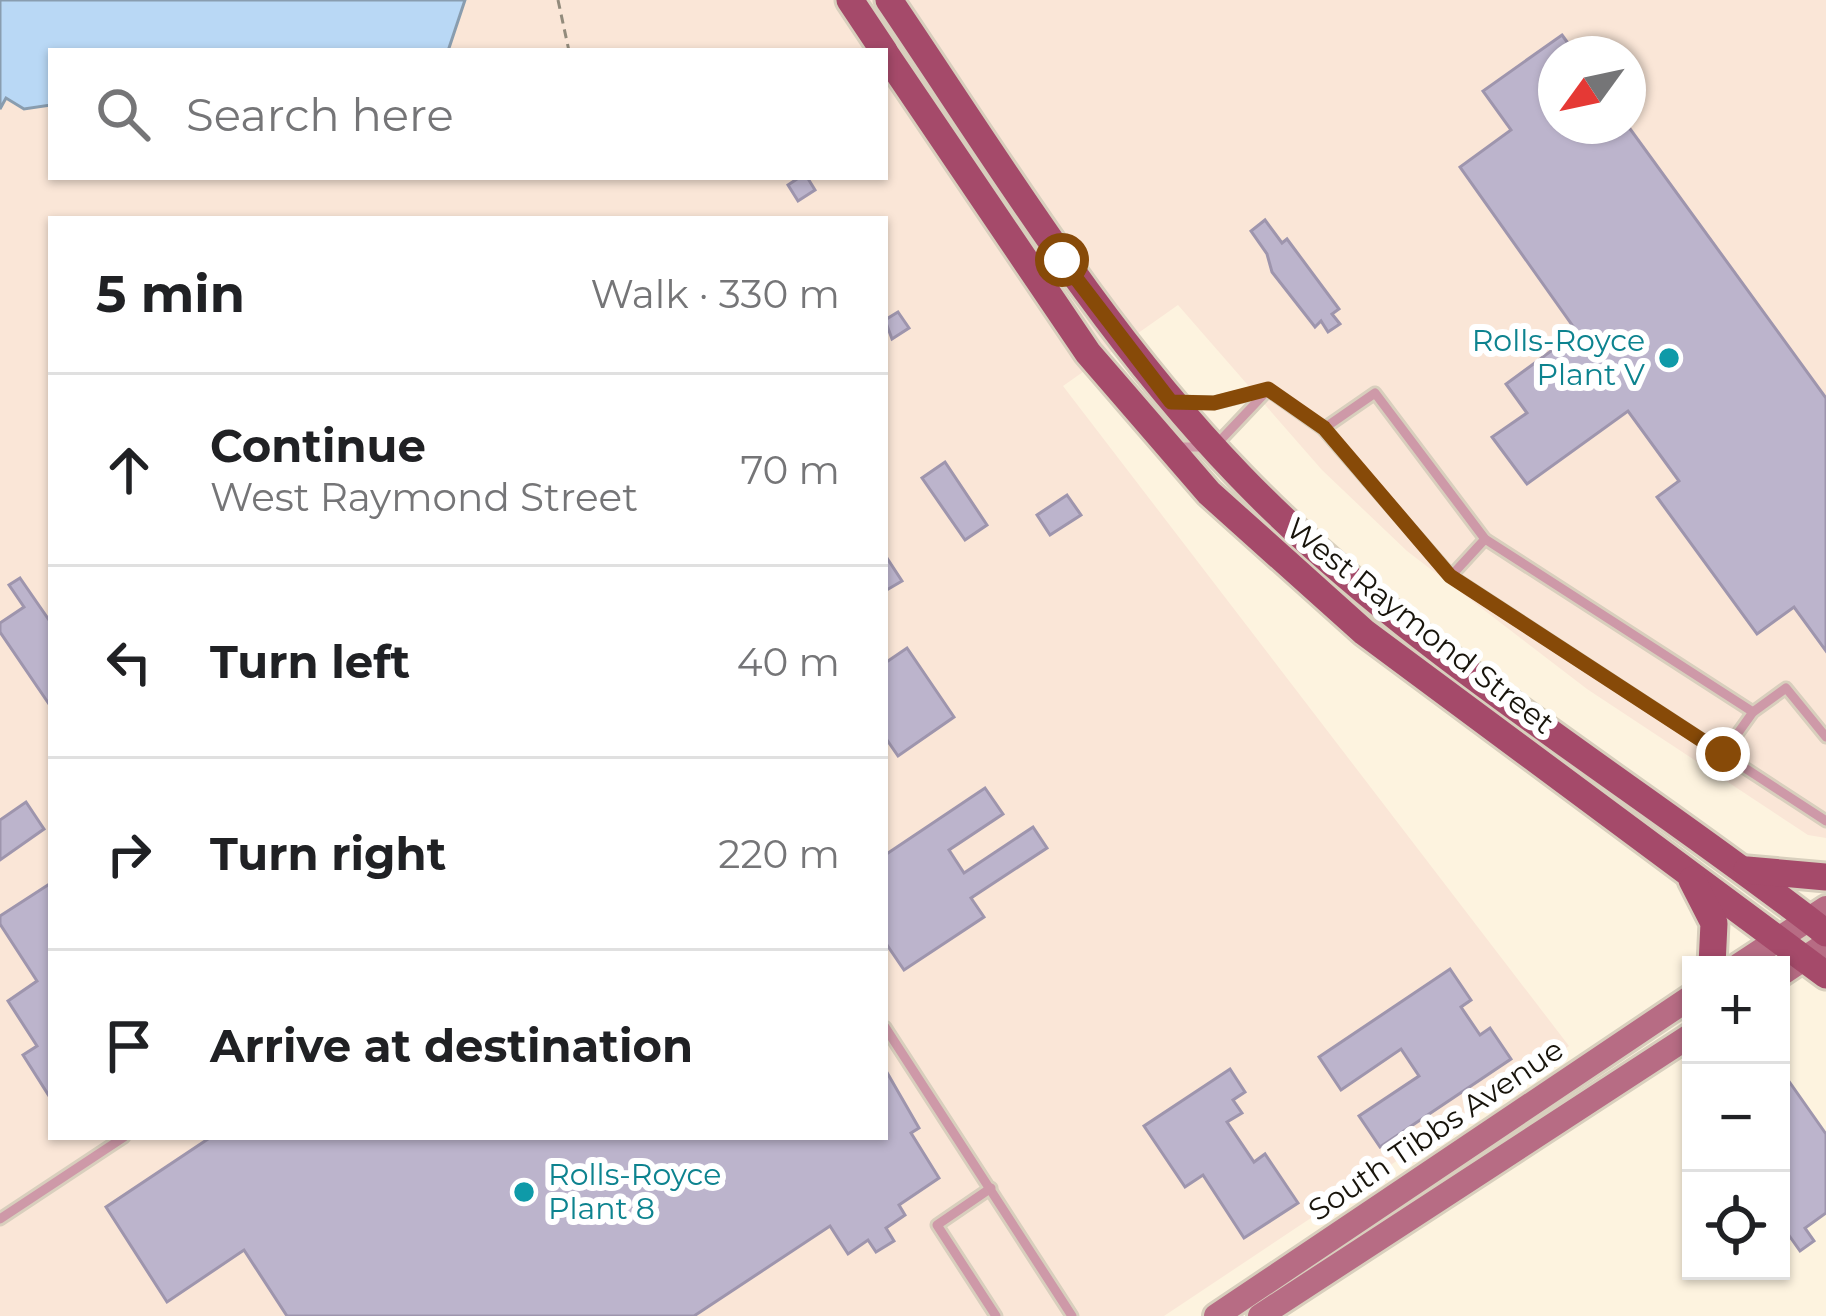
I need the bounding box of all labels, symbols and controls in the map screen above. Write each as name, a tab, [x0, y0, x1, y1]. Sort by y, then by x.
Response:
north arrow	[1538, 36, 1646, 144]
search box	[48, 48, 888, 180]
icon: search	[90, 81, 156, 147]
text: Search here	[186, 87, 454, 142]
route start	[1035, 233, 1089, 287]
text: 5 min	[96, 263, 245, 325]
text: Walk · 330 m	[591, 270, 840, 318]
place label: Rolls-Royce Plant V	[1472, 322, 1645, 393]
marker: Rolls-Royce Plant V	[1656, 345, 1682, 371]
text: Continue	[210, 418, 426, 473]
icon: ahead	[96, 437, 162, 503]
text: 70 m	[740, 446, 840, 494]
text: West Raymond Street	[210, 473, 638, 521]
street label: West Raymond Street	[1279, 510, 1561, 742]
icon: left	[96, 629, 162, 695]
text: Turn left	[210, 634, 410, 689]
text: 40 m	[737, 638, 840, 686]
route end	[1696, 727, 1750, 781]
icon: right	[96, 821, 162, 887]
text: Turn right	[210, 826, 446, 881]
text: 220 m	[718, 830, 840, 878]
map controls	[1682, 956, 1790, 1280]
button: +	[1682, 956, 1790, 1064]
icon: arrive	[96, 1013, 162, 1079]
text: Arrive at destination	[210, 1018, 693, 1073]
street label: South Tibbs Avenue	[1301, 1031, 1570, 1229]
button: −	[1682, 1064, 1790, 1172]
place label: Rolls-Royce Plant 8	[548, 1156, 721, 1227]
button: locate	[1682, 1172, 1790, 1280]
marker: Rolls-Royce Plant 8	[511, 1179, 537, 1205]

